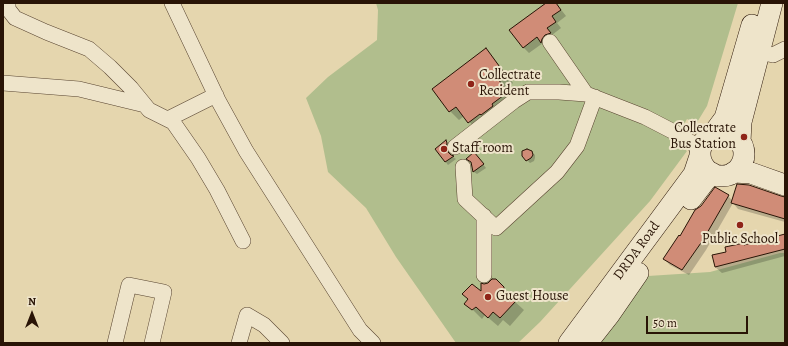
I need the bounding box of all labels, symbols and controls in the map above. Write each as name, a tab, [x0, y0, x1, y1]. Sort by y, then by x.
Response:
place label: Collectrate Recident	[479, 68, 541, 100]
marker: Collectrate Recident	[466, 79, 476, 89]
place label: Collectrate Bus Station	[670, 121, 736, 154]
marker: Collectrate Bus Station	[739, 132, 749, 142]
place label: Staff room	[452, 141, 513, 157]
marker: Staff room	[439, 144, 449, 154]
street label: DRDA Road	[610, 218, 664, 284]
marker: Public School	[735, 220, 745, 230]
place label: Public School	[702, 232, 778, 248]
place label: Guest House	[496, 289, 569, 305]
marker: Guest House	[483, 292, 493, 302]
north arrow	[12, 294, 52, 334]
text: N	[28, 294, 36, 309]
scale bar	[648, 308, 750, 334]
text: 50 m	[653, 315, 677, 331]

